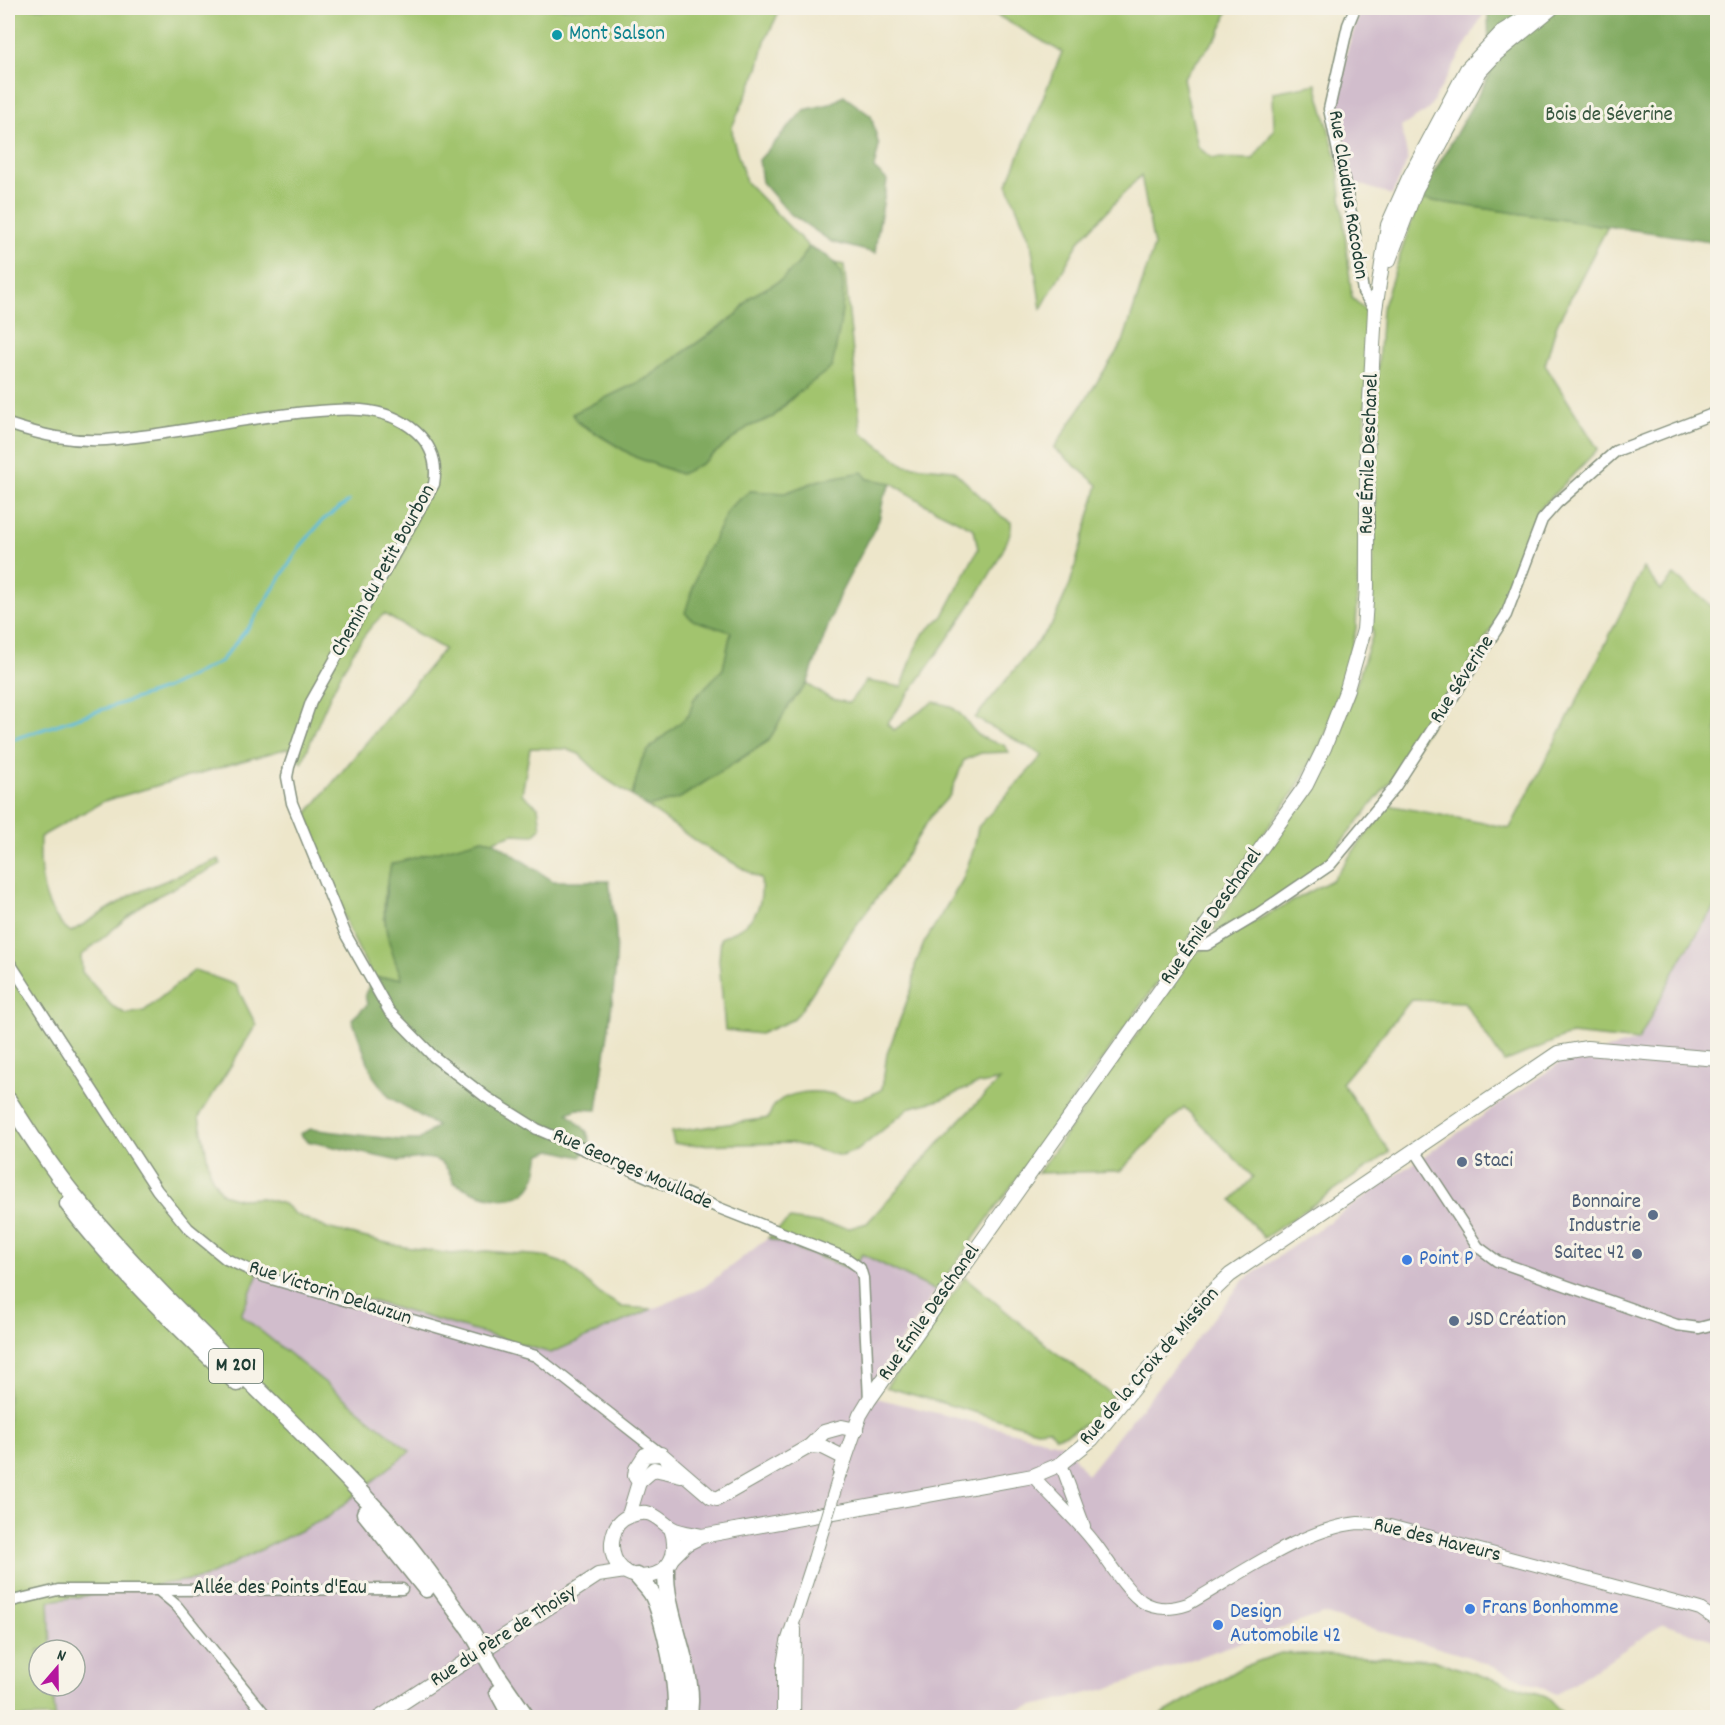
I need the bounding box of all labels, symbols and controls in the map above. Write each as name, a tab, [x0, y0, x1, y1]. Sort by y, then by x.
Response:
place label: Mont Salson	[569, 20, 665, 50]
marker: Mont Salson	[550, 28, 564, 42]
park label: Bois de Séverine	[1545, 101, 1673, 131]
street label: Rue Claudius Racodon	[1319, 108, 1375, 282]
street label: Rue Émile Deschanel	[1352, 373, 1388, 535]
street label: Chemin du Petit Bourbon	[324, 479, 444, 663]
street label: Rue Séverine	[1423, 630, 1503, 730]
street label: Rue Émile Deschanel	[1154, 842, 1270, 992]
street label: Rue Georges Moullade	[547, 1121, 717, 1219]
place label: Staci	[1474, 1147, 1513, 1177]
marker: Staci	[1455, 1155, 1469, 1169]
place label: Bonnaire Industrie	[1568, 1188, 1641, 1242]
marker: Bonnaire Industrie	[1646, 1208, 1660, 1222]
street label: Rue Émile Deschanel	[872, 1238, 988, 1388]
place label: Saitec 42	[1554, 1239, 1625, 1269]
place label: Point P	[1419, 1245, 1474, 1275]
marker: Saitec 42	[1630, 1247, 1644, 1261]
marker: Point P	[1400, 1253, 1414, 1267]
street label: Rue Victorin Delauzun	[245, 1254, 415, 1334]
street label: Rue de la Croix de Mission	[1073, 1281, 1227, 1453]
place label: JSD Création	[1466, 1306, 1566, 1336]
marker: JSD Création	[1447, 1314, 1461, 1328]
road number: M 201	[209, 1349, 263, 1383]
street label: Rue des Haveurs	[1370, 1511, 1504, 1571]
street label: Allée des Points d'Eau	[193, 1574, 367, 1604]
street label: Rue du Père de Thoisy	[425, 1578, 584, 1696]
place label: Frans Bonhomme	[1482, 1594, 1618, 1624]
place label: Design Automobile 42	[1230, 1598, 1341, 1652]
marker: Frans Bonhomme	[1463, 1602, 1477, 1616]
marker: Design Automobile 42	[1211, 1618, 1225, 1632]
north arrow	[27, 1638, 87, 1698]
text: N	[54, 1644, 69, 1668]

